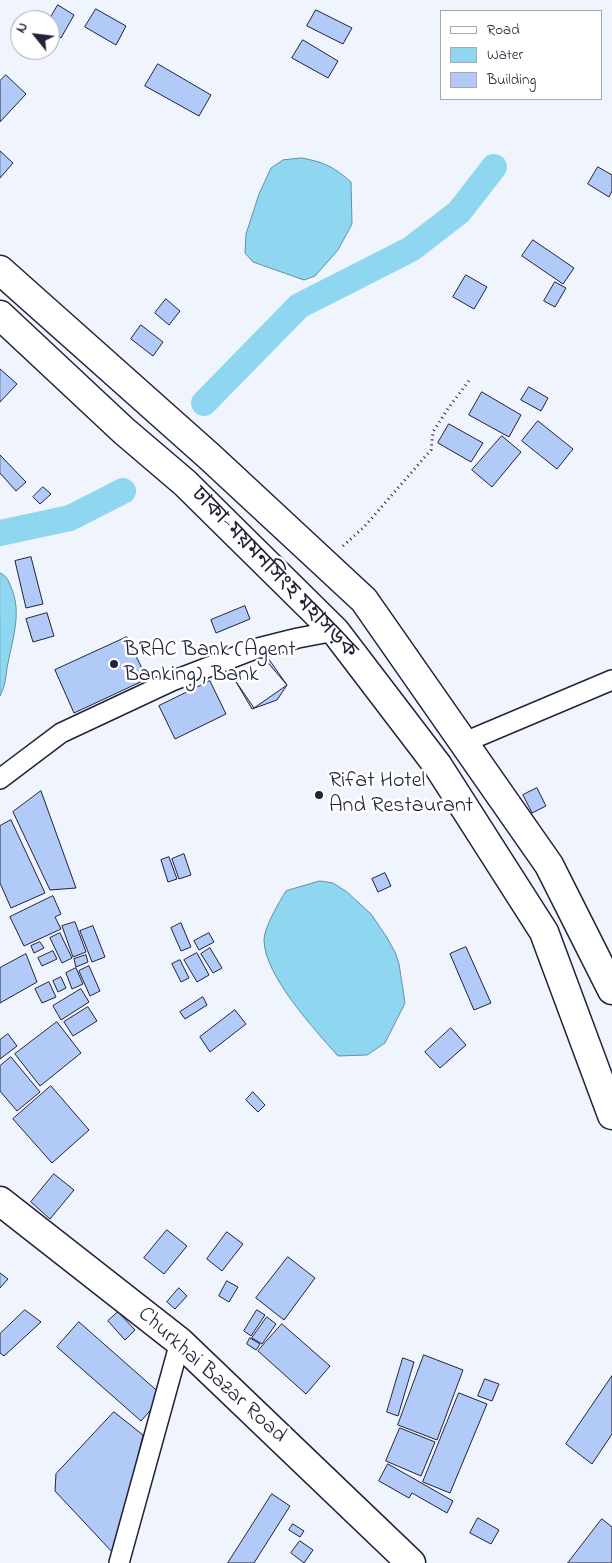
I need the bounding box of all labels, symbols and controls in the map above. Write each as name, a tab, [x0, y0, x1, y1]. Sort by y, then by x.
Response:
north arrow	[10, 10, 60, 60]
legend	[440, 10, 602, 100]
text: N	[11, 19, 34, 37]
text: Road	[487, 19, 520, 41]
text: Water	[487, 44, 523, 66]
text: Building	[487, 69, 536, 91]
street label: ঢাকা-ময়মনসিংহ মহাসড়ক	[184, 483, 362, 665]
place label: BRAC Bank (Agent Banking), Bank	[124, 638, 296, 689]
marker: BRAC Bank (Agent Banking), Bank	[108, 658, 120, 670]
place label: Rifat Hotel And Restaurant	[329, 769, 473, 820]
marker: Rifat Hotel And Restaurant	[313, 789, 325, 801]
street label: Churkhai Bazar Road	[131, 1302, 291, 1450]

